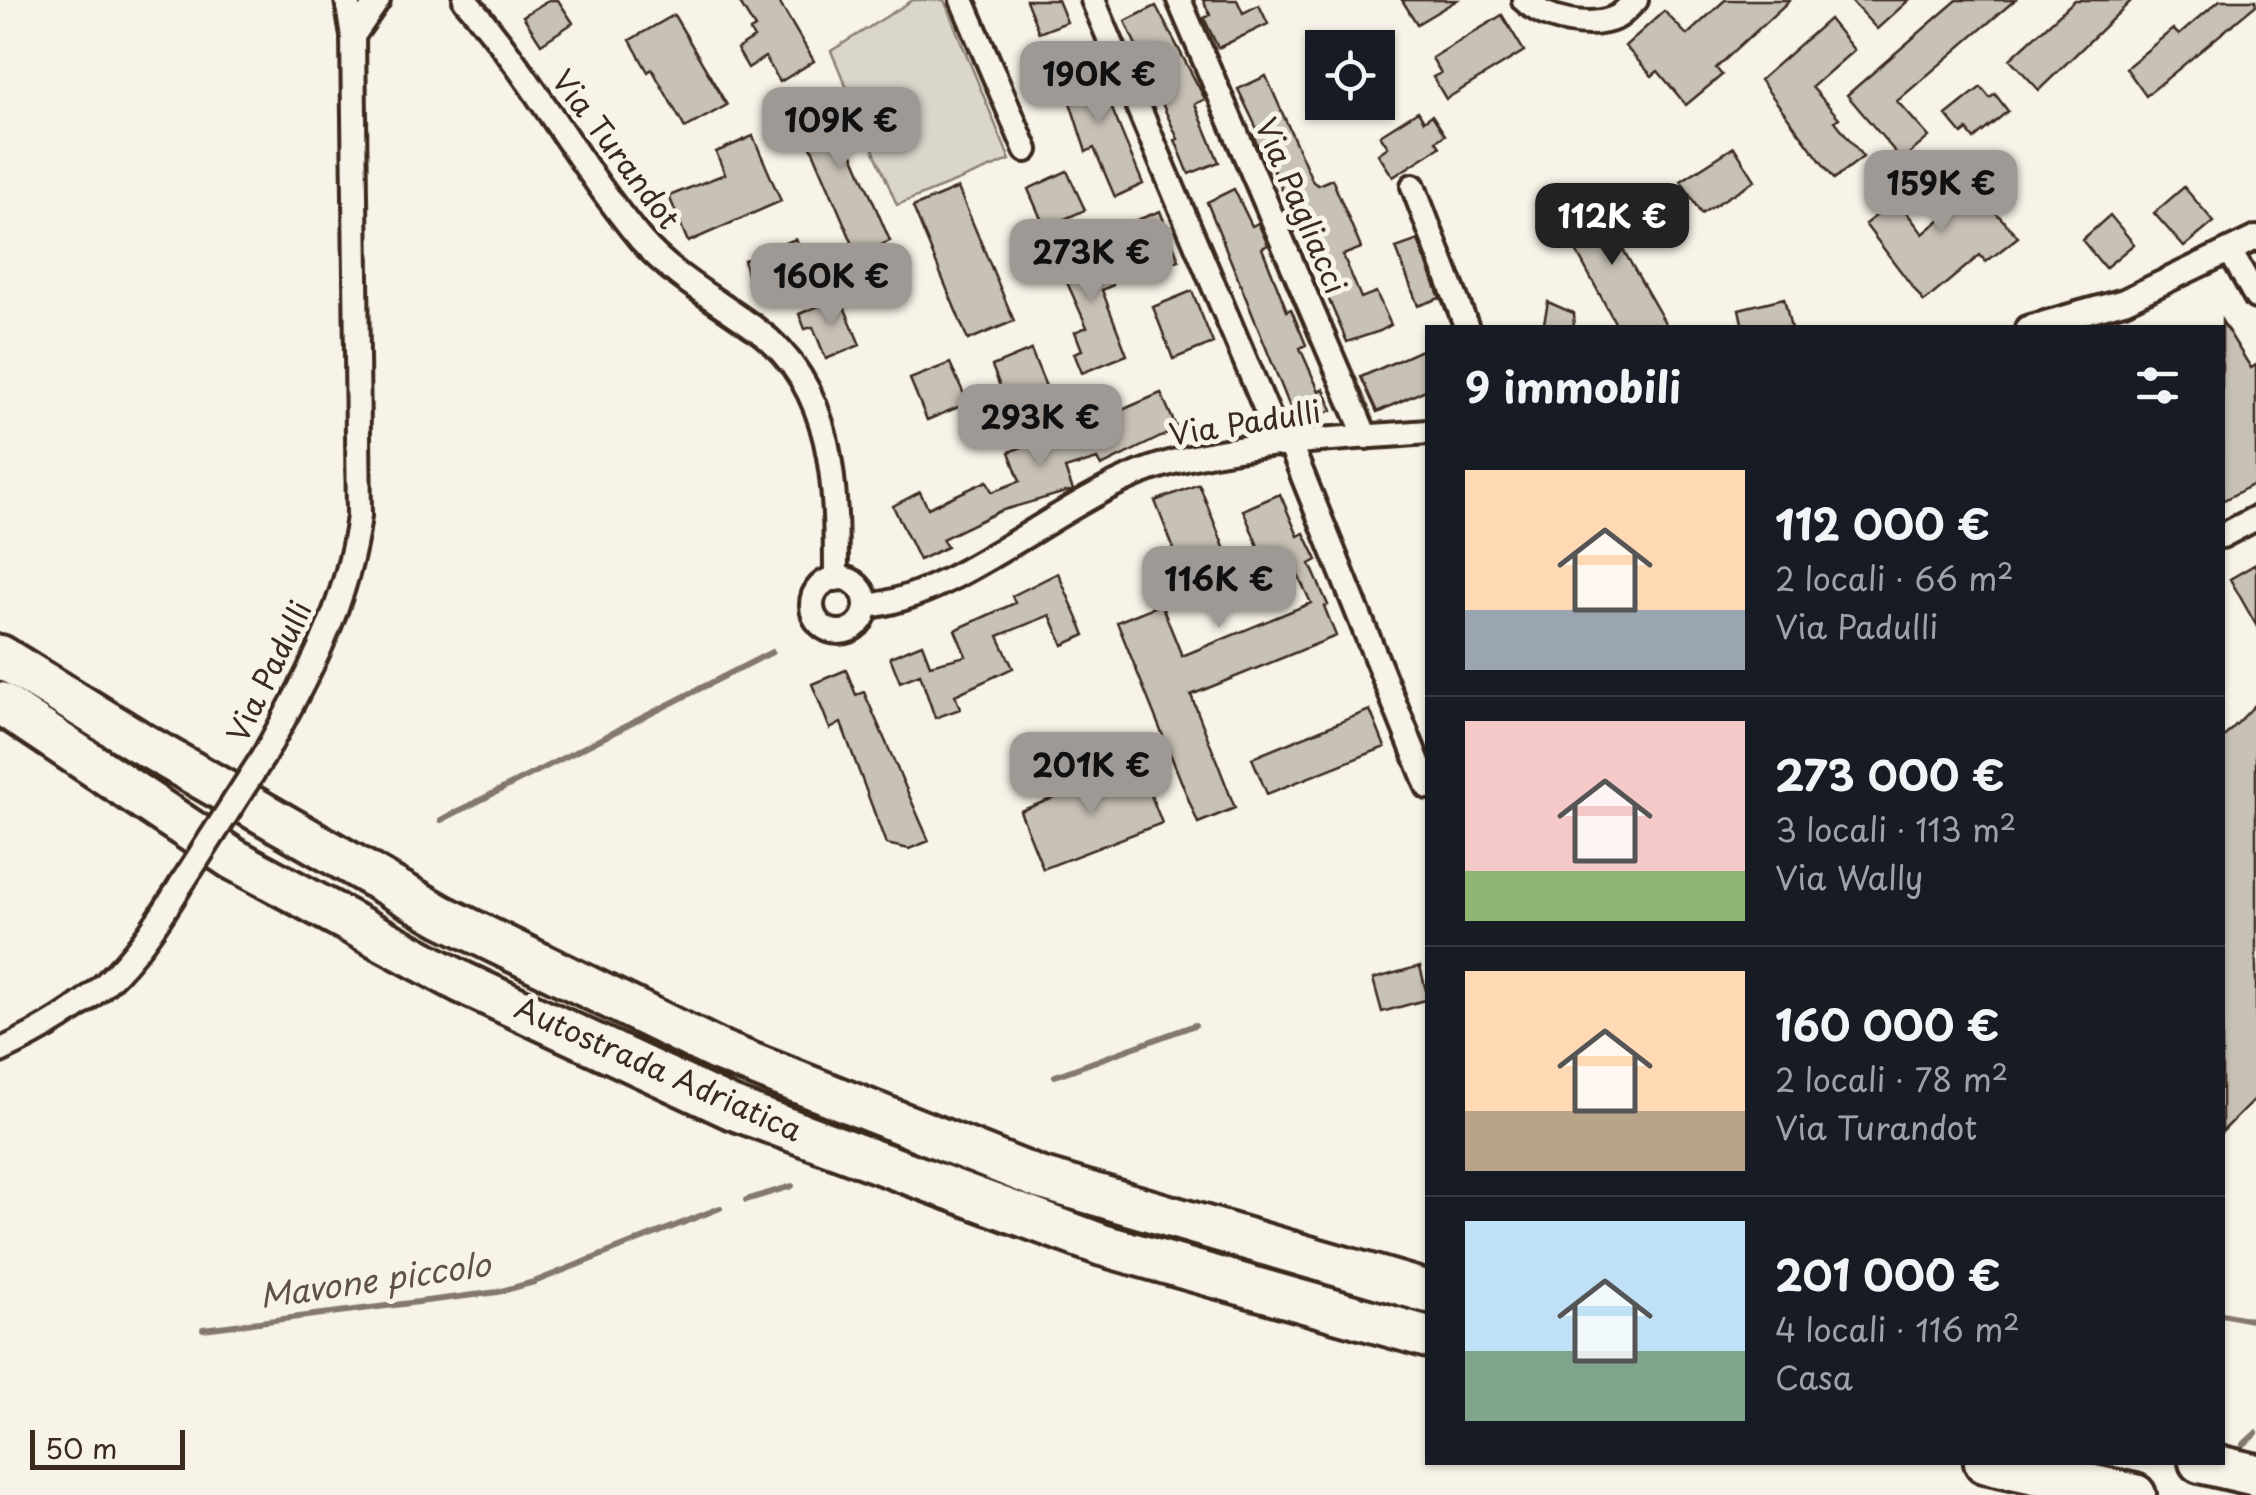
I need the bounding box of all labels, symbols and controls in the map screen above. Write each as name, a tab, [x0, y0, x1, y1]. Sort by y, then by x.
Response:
map controls	[1305, 30, 1395, 120]
button: locate	[1305, 30, 1395, 120]
pin: 190K €	[1018, 41, 1180, 126]
text: 190K €	[1042, 49, 1156, 97]
street label: Via Turandot	[542, 59, 692, 238]
pin: 109K €	[760, 87, 922, 172]
text: 109K €	[784, 95, 898, 143]
street label: Via Pagliacci	[1245, 110, 1360, 300]
pin: 159K €	[1860, 150, 2022, 235]
text: 159K €	[1886, 158, 1996, 206]
pin: 112K €	[1531, 183, 1693, 268]
text: 112K €	[1557, 191, 1667, 239]
pin: 273K €	[1010, 219, 1172, 304]
text: 273K €	[1032, 227, 1150, 275]
pin: 160K €	[750, 243, 912, 328]
text: 160K €	[773, 251, 889, 299]
text: 9 immobili	[1465, 354, 1681, 417]
icon: filters	[2130, 358, 2185, 413]
pin: 293K €	[959, 384, 1121, 469]
street label: Via Padulli	[1166, 387, 1324, 456]
text: 293K €	[980, 392, 1100, 440]
text: 112 000 €	[1775, 491, 1990, 554]
icon: home	[1545, 510, 1665, 630]
pin: 116K €	[1138, 546, 1300, 631]
text: 116K €	[1164, 554, 1274, 602]
text: 2 locali · 66 m²	[1775, 554, 2014, 602]
street label: Via Padulli	[214, 592, 321, 749]
text: Via Padulli	[1775, 602, 1938, 650]
pin: 201K €	[1010, 732, 1172, 817]
text: 201K €	[1032, 740, 1150, 788]
text: 273 000 €	[1775, 742, 2005, 805]
icon: home	[1545, 761, 1665, 881]
text: 3 locali · 113 m²	[1775, 805, 2016, 853]
text: Via Wally	[1775, 853, 1923, 901]
street label: Autostrada Adriatica	[508, 984, 810, 1151]
text: 160 000 €	[1775, 992, 2000, 1055]
icon: home	[1545, 1011, 1665, 1131]
text: 2 locali · 78 m²	[1775, 1055, 2008, 1103]
text: Via Turandot	[1775, 1103, 1977, 1151]
water label: Mavone piccolo	[256, 1239, 495, 1319]
text: 201 000 €	[1775, 1242, 2001, 1305]
icon: home	[1545, 1261, 1665, 1381]
text: 4 locali · 116 m²	[1775, 1305, 2020, 1353]
text: Casa	[1775, 1353, 1853, 1401]
scale bar	[30, 1425, 185, 1470]
text: 50 m	[45, 1426, 118, 1469]

